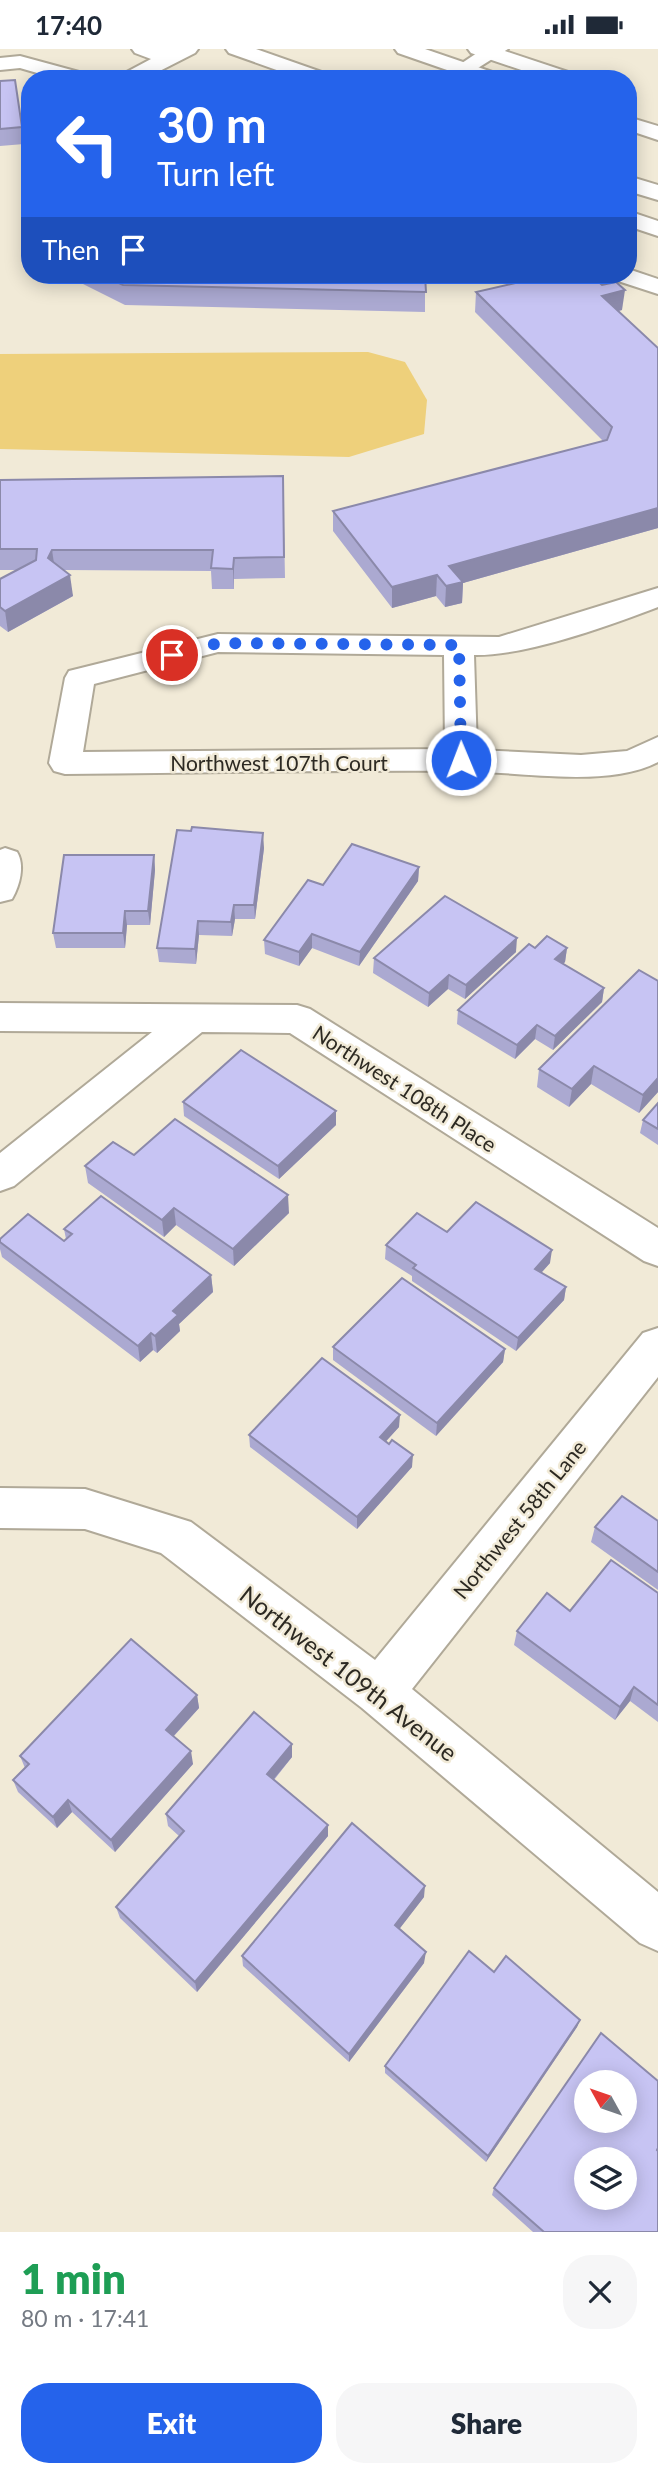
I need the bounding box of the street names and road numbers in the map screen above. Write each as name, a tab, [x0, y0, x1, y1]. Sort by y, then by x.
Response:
street label: Northwest 107th Court	[170, 750, 388, 775]
street label: Northwest 108th Place	[308, 1019, 502, 1157]
street label: Northwest 58th Lane	[447, 1435, 591, 1603]
street label: Northwest 109th Avenue	[235, 1579, 463, 1767]

